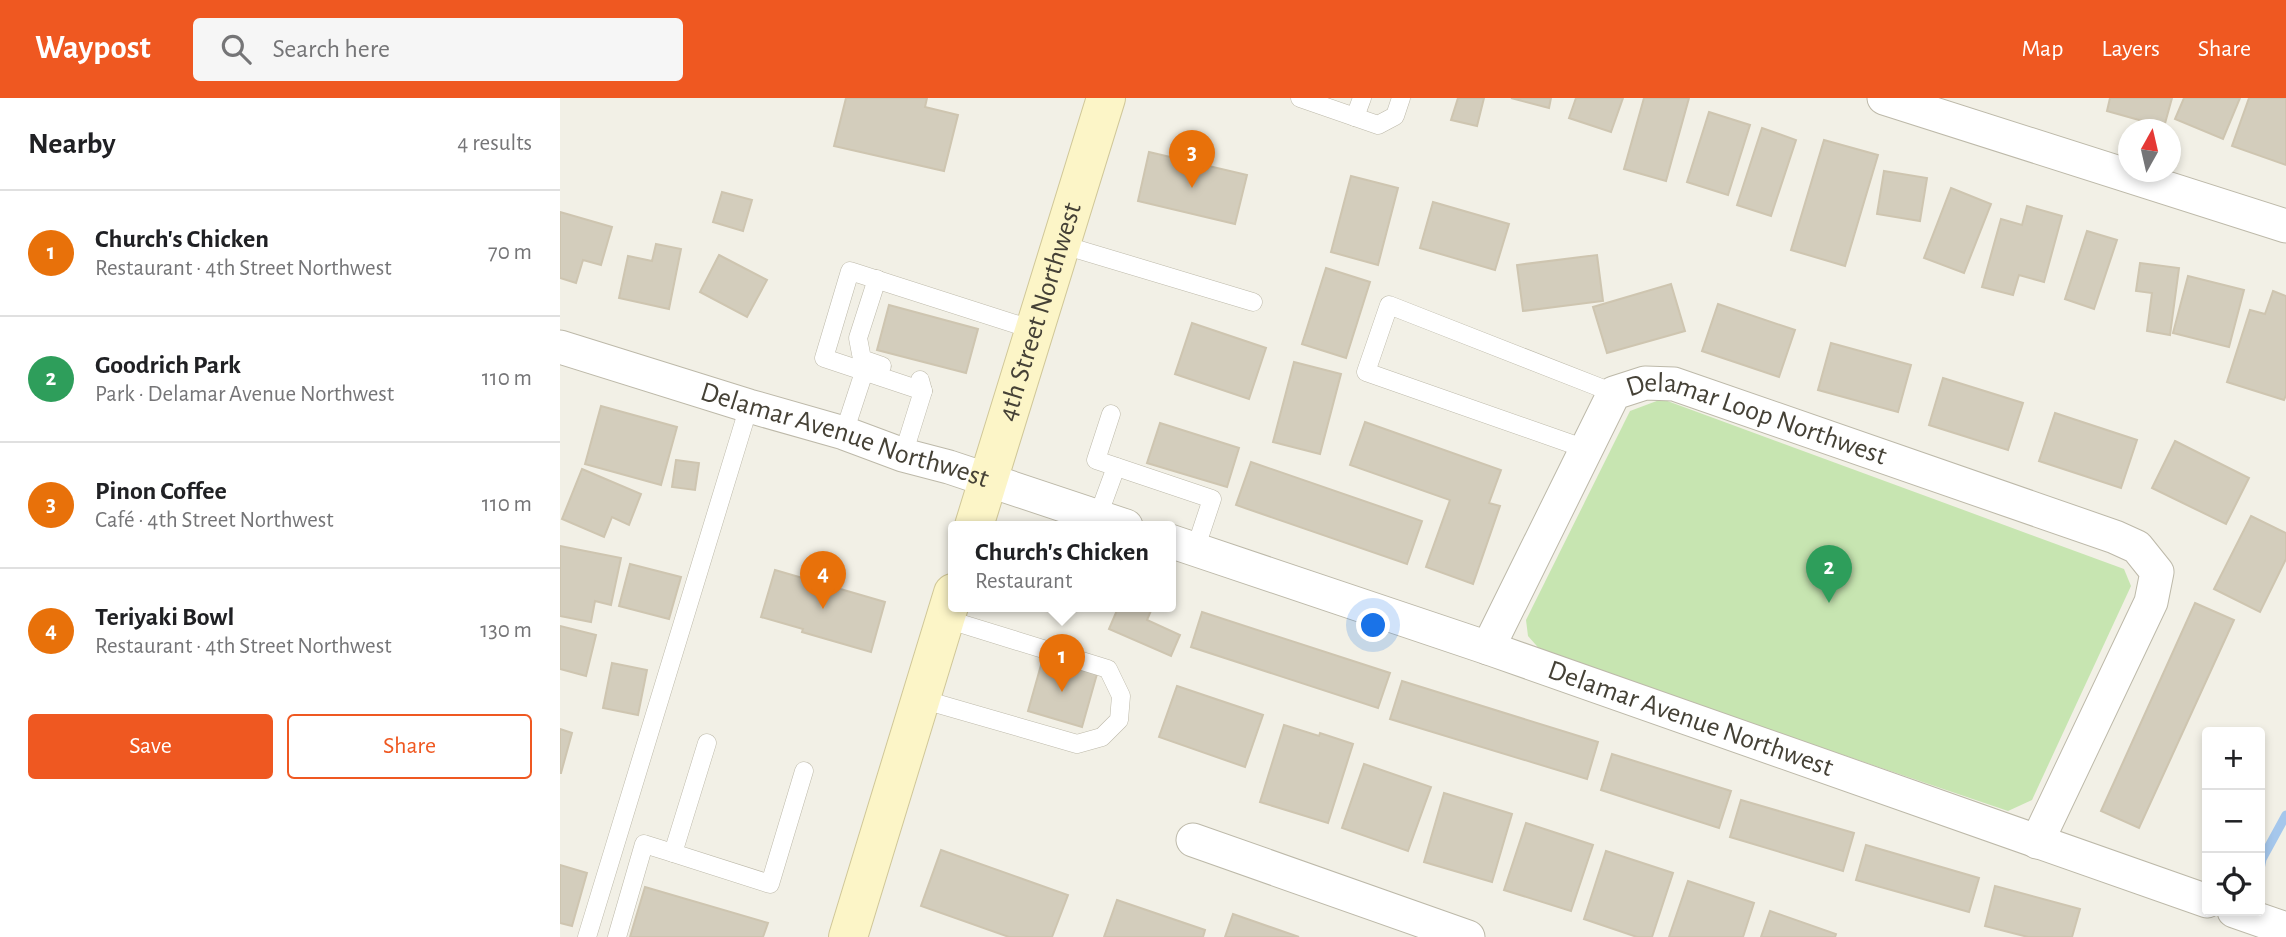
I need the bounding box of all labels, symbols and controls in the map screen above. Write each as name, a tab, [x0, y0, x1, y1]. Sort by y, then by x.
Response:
search box	[193, 18, 683, 81]
icon: search	[217, 30, 255, 68]
text: Waypost	[35, 32, 151, 65]
text: Search here	[273, 36, 390, 62]
text: Map	[2021, 37, 2063, 61]
text: Layers	[2101, 37, 2160, 61]
text: Share	[2198, 37, 2251, 61]
north arrow	[2118, 119, 2181, 182]
text: Nearby	[28, 129, 116, 159]
pin: 3	[1169, 130, 1215, 188]
text: 4 results	[457, 132, 532, 155]
street label: 4th Street Northwest	[993, 199, 1087, 425]
text: Church's Chicken	[95, 226, 269, 252]
text: 1	[47, 241, 55, 264]
text: 70 m	[488, 241, 532, 264]
text: Restaurant · 4th Street Northwest	[95, 257, 392, 280]
text: Goodrich Park	[95, 352, 241, 378]
text: 2	[46, 367, 56, 390]
text: 110 m	[482, 367, 532, 390]
street label: Delamar Loop Northwest	[1623, 369, 1890, 471]
street label: Delamar Avenue Northwest	[697, 378, 992, 493]
text: Park · Delamar Avenue Northwest	[95, 383, 394, 406]
text: Pinon Coffee	[95, 478, 227, 504]
text: 3	[46, 493, 56, 516]
text: 110 m	[482, 493, 532, 516]
text: Café · 4th Street Northwest	[95, 509, 334, 532]
popup	[948, 521, 1176, 612]
text: Church's Chicken	[975, 539, 1149, 565]
pin: 2	[1806, 545, 1852, 603]
pin: 4	[800, 551, 846, 609]
text: Restaurant	[975, 570, 1072, 593]
text: Teriyaki Bowl	[95, 604, 234, 630]
your location	[1356, 608, 1390, 642]
text: 4	[45, 619, 57, 642]
text: 130 m	[480, 619, 532, 642]
pin: 1	[1039, 634, 1085, 692]
text: Restaurant · 4th Street Northwest	[95, 635, 392, 658]
street label: Delamar Avenue Northwest	[1544, 656, 1837, 782]
button: Save	[28, 714, 273, 779]
button: Share	[287, 714, 532, 779]
map controls	[2202, 727, 2265, 916]
button: +	[2202, 727, 2265, 790]
button: −	[2202, 790, 2265, 853]
button: locate	[2202, 853, 2265, 916]

